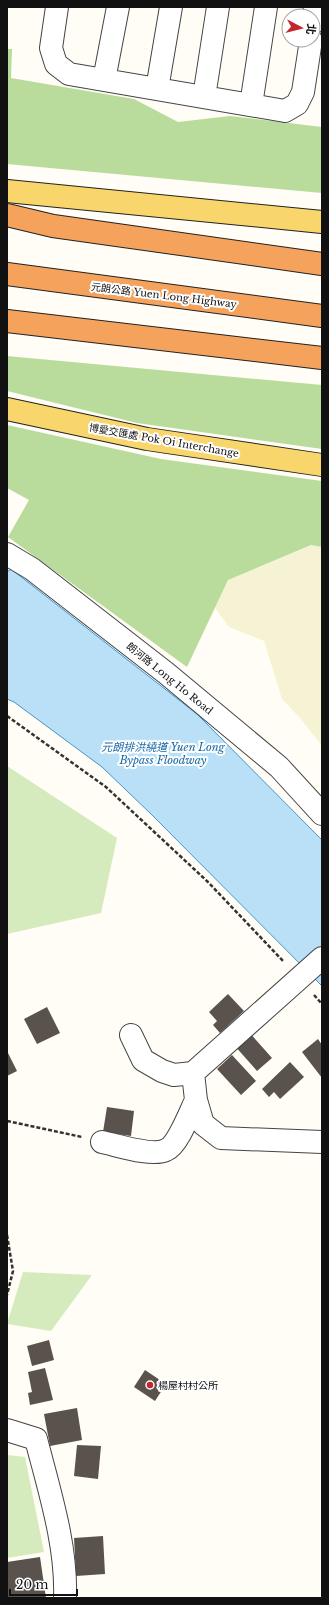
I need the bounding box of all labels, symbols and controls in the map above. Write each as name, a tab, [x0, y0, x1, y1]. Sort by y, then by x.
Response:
north arrow	[281, 8, 321, 48]
text: 北	[303, 23, 319, 36]
street label: 元朗公路 Yuen Long Highway	[90, 280, 238, 311]
street label: 博愛交匯處 Pok Oi Interchange	[88, 421, 240, 460]
street label: 朗河路 Long Ho Road	[124, 640, 216, 717]
water label: 元朗排洪繞道 Yuen Long Bypass Floodway	[101, 740, 226, 767]
place label: 楊屋村村公所	[158, 1379, 218, 1392]
marker: 楊屋村村公所	[145, 1380, 155, 1390]
scale bar	[10, 1571, 77, 1597]
text: 20 m	[16, 1577, 48, 1592]

